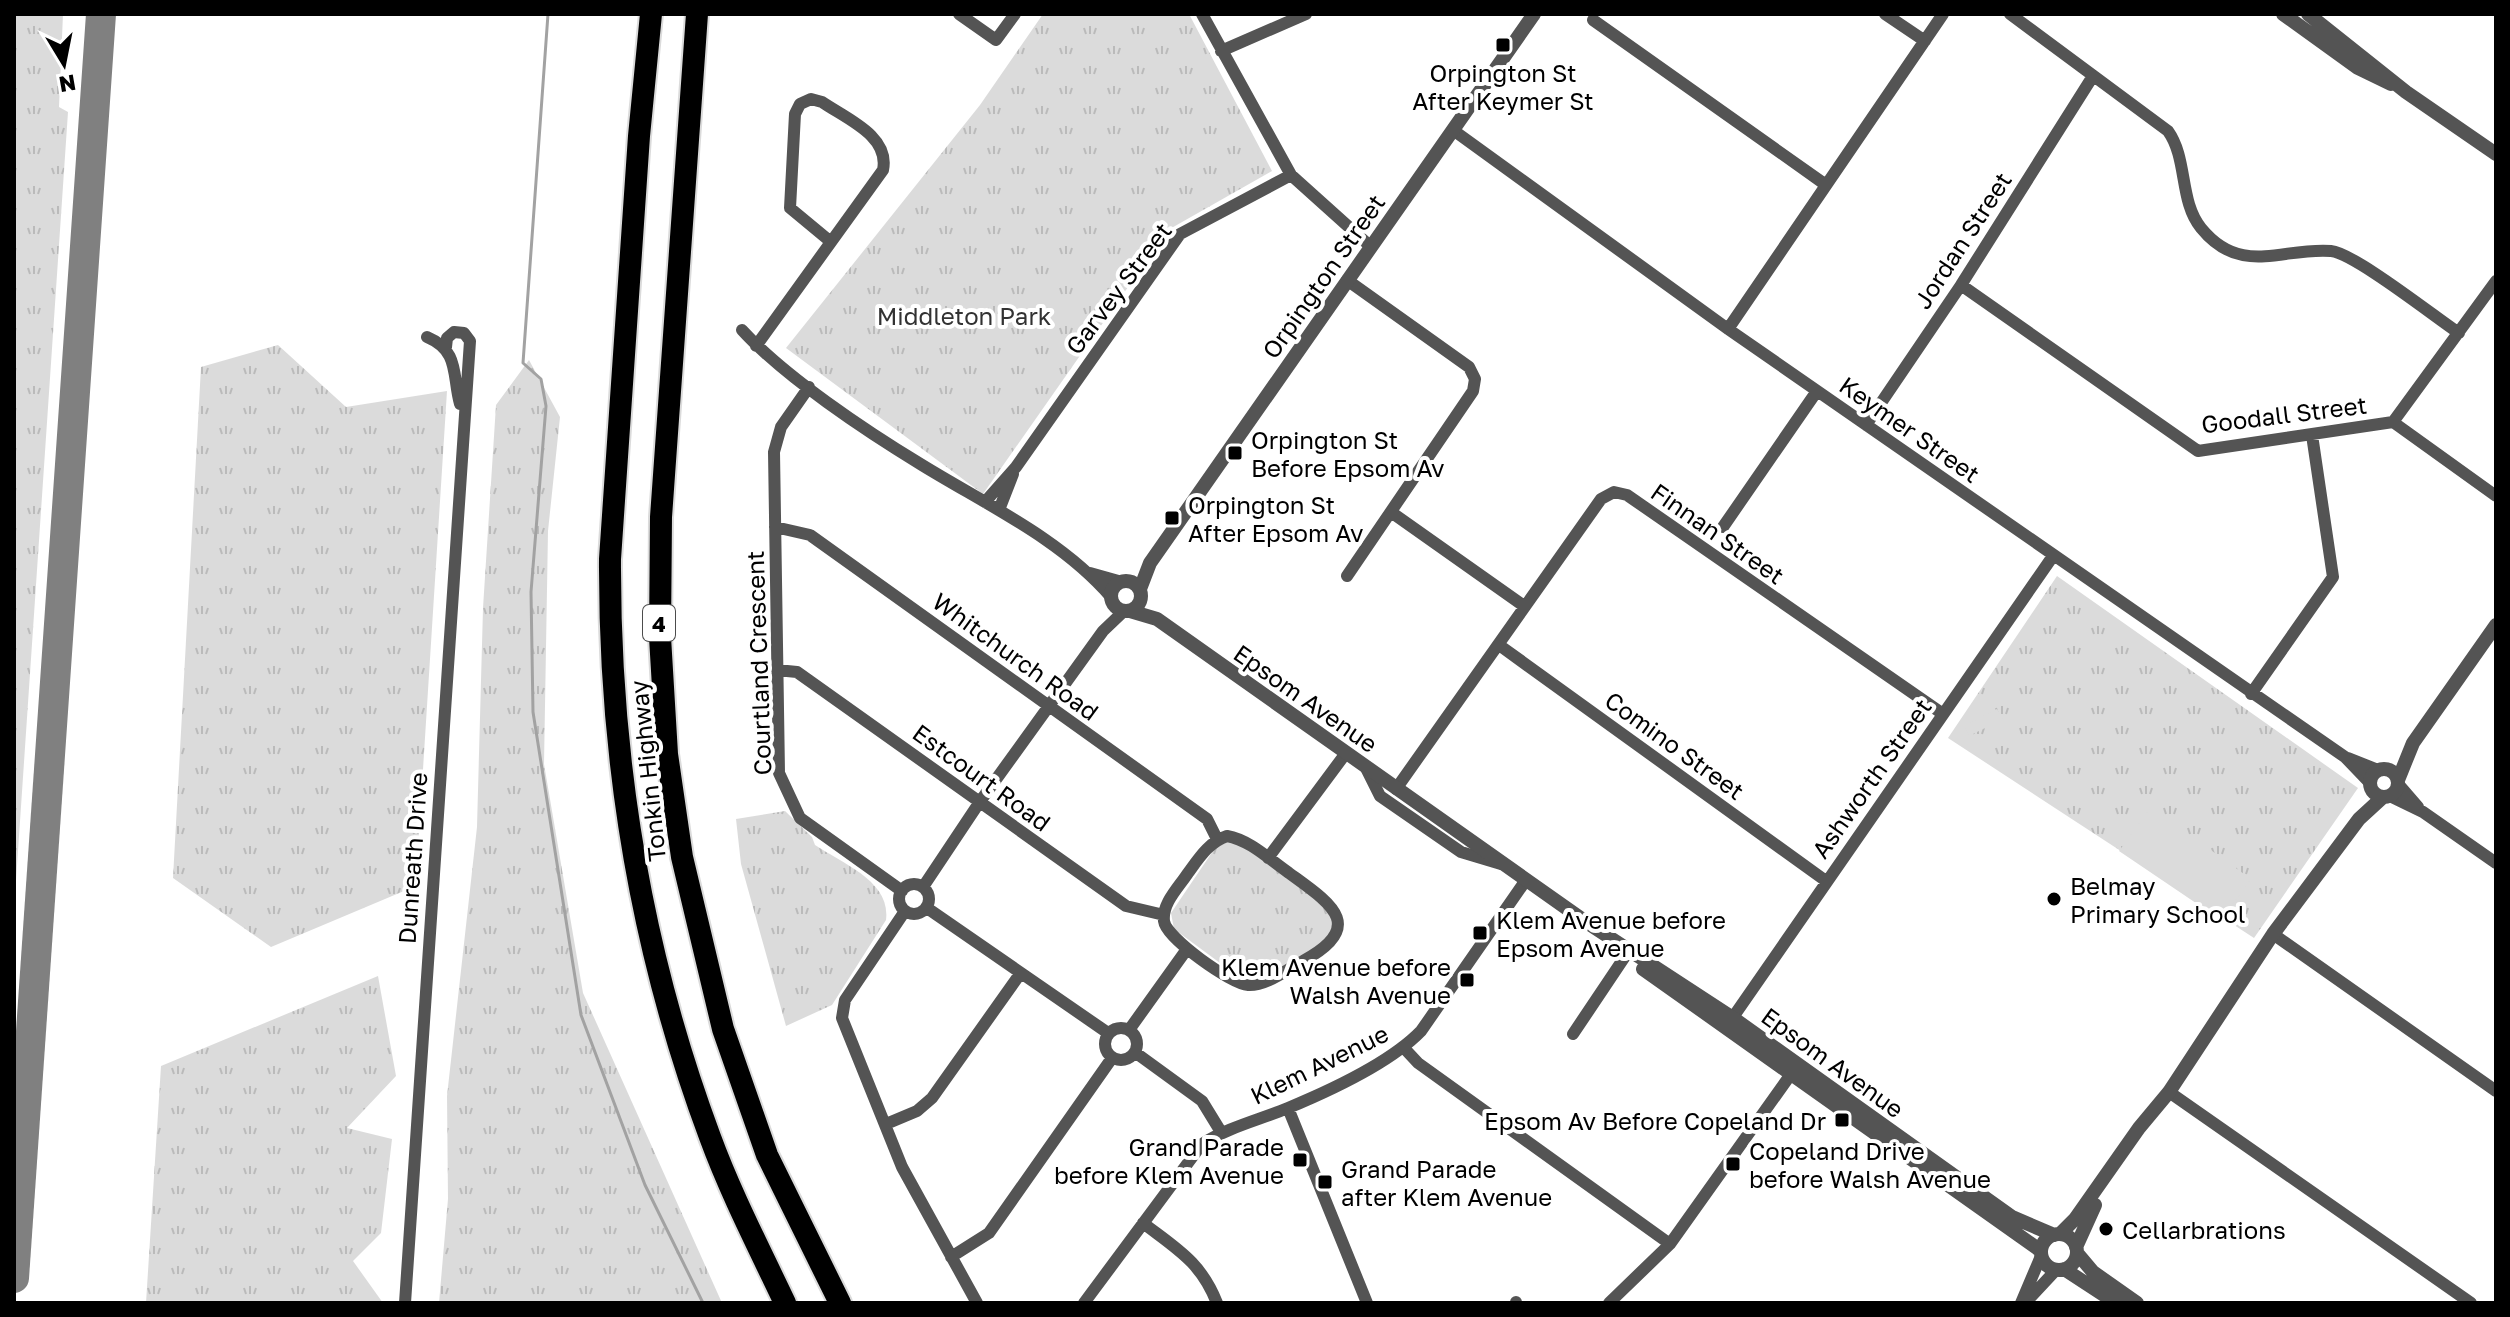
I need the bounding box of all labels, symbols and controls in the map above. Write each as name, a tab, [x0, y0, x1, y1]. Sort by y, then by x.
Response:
north arrow	[24, 24, 104, 104]
marker: Orpington St After Keymer St	[1494, 36, 1512, 54]
place label: Orpington St After Keymer St	[1412, 58, 1594, 115]
text: N	[57, 69, 78, 99]
street label: Jordan Street	[1907, 166, 2017, 314]
street label: Orpington Street	[1256, 188, 1390, 364]
street label: Garvey Street	[1059, 216, 1177, 360]
park label: Middleton Park	[877, 301, 1051, 330]
street label: Keymer Street	[1834, 370, 1986, 488]
street label: Goodall Street	[2200, 389, 2368, 439]
place label: Orpington St Before Epsom Av	[1251, 425, 1445, 482]
marker: Orpington St Before Epsom Av	[1226, 444, 1244, 462]
street label: Finnan Street	[1646, 476, 1790, 590]
place label: Orpington St After Epsom Av	[1188, 490, 1363, 547]
marker: Orpington St After Epsom Av	[1163, 509, 1181, 527]
street label: Courtland Crescent	[740, 550, 776, 776]
street label: Whitchurch Road	[927, 586, 1105, 726]
road number: 4	[643, 605, 675, 641]
street label: Epsom Avenue	[1229, 638, 1383, 758]
street label: Tonkin Highway	[623, 679, 671, 863]
street label: Comino Street	[1600, 685, 1750, 805]
street label: Ashworth Street	[1805, 693, 1937, 863]
street label: Estcourt Road	[907, 717, 1057, 837]
street label: Dunreath Drive	[392, 771, 432, 945]
place label: Belmay Primary School	[2070, 871, 2246, 928]
marker: Belmay Primary School	[2045, 890, 2063, 908]
place label: Klem Avenue before Epsom Avenue	[1496, 905, 1726, 962]
marker: Klem Avenue before Epsom Avenue	[1471, 924, 1489, 942]
place label: Klem Avenue before Walsh Avenue	[1221, 952, 1451, 1009]
marker: Klem Avenue before Walsh Avenue	[1458, 971, 1476, 989]
street label: Epsom Avenue	[1756, 1001, 1910, 1123]
street label: Klem Avenue	[1245, 1018, 1393, 1110]
place label: Epsom Av Before Copeland Dr	[1484, 1106, 1826, 1135]
marker: Epsom Av Before Copeland Dr	[1833, 1111, 1851, 1129]
place label: Grand Parade before Klem Avenue	[1054, 1132, 1284, 1189]
place label: Copeland Drive before Walsh Avenue	[1749, 1136, 1991, 1193]
marker: Grand Parade before Klem Avenue	[1291, 1151, 1309, 1169]
place label: Grand Parade after Klem Avenue	[1341, 1154, 1552, 1211]
marker: Copeland Drive before Walsh Avenue	[1724, 1155, 1742, 1173]
marker: Grand Parade after Klem Avenue	[1316, 1173, 1334, 1191]
place label: Cellarbrations	[2122, 1215, 2286, 1244]
marker: Cellarbrations	[2097, 1220, 2115, 1238]

